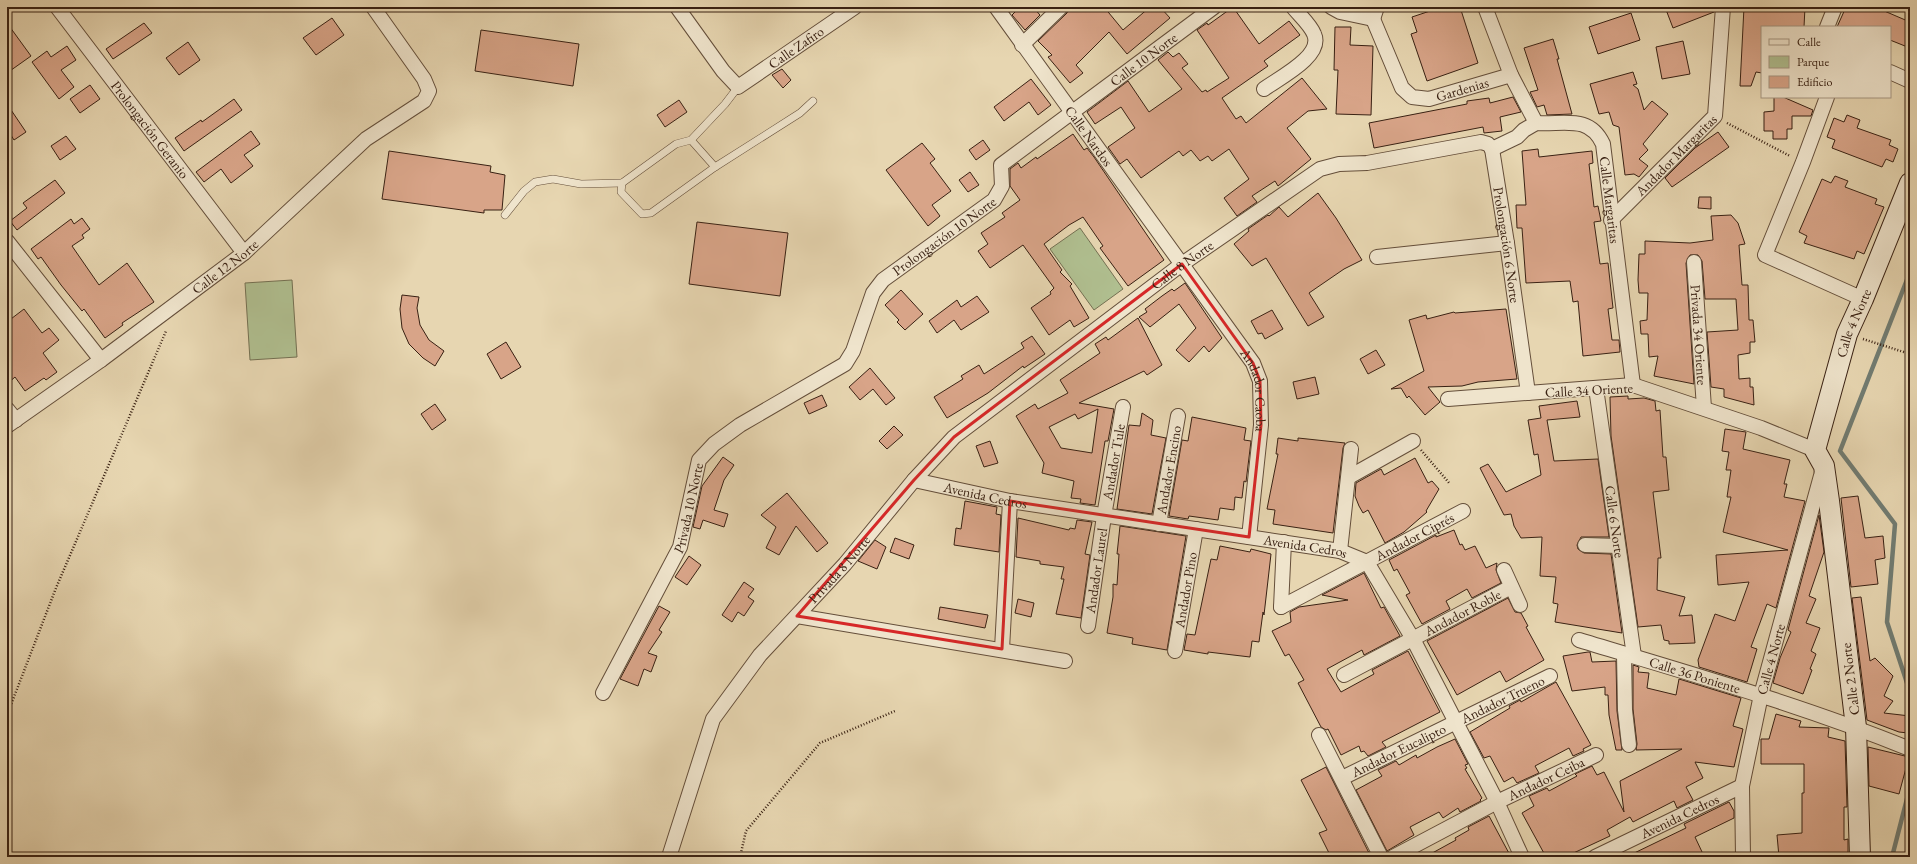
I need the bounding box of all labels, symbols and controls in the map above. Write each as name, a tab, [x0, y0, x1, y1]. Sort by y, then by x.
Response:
street label: Calle Zafiro	[765, 22, 827, 73]
legend	[1761, 26, 1891, 98]
street label: Calle 10 Norte	[1106, 28, 1181, 90]
text: Calle	[1797, 34, 1821, 50]
text: Parque	[1797, 54, 1829, 70]
street label: Gardenias	[1434, 73, 1491, 106]
text: Edificio	[1797, 74, 1833, 90]
street label: Prolongación Geranio	[107, 77, 193, 182]
street label: Calle Nardos	[1061, 102, 1117, 170]
street label: Andador Margaritas	[1631, 110, 1721, 200]
street label: Calle Margaritas	[1596, 155, 1624, 245]
street label: Prolongación 6 Norte	[1489, 186, 1524, 305]
street label: Prolongación 10 Norte	[889, 192, 1000, 279]
street label: Calle 12 Norte	[188, 235, 262, 298]
street label: Calle 8 Norte	[1147, 236, 1217, 293]
street label: Privada 34 Oriente	[1687, 284, 1711, 386]
street label: Calle 4 Norte	[1832, 286, 1875, 360]
street label: Andador Caoba	[1236, 344, 1270, 433]
street label: Calle 34 Oriente	[1544, 379, 1634, 401]
street label: Andador Tule	[1098, 422, 1129, 502]
street label: Andador Encino	[1152, 424, 1185, 517]
street label: Privada 10 Norte	[669, 461, 707, 556]
street label: Avenida Cedros	[941, 478, 1029, 513]
street label: Calle 6 Norte	[1601, 484, 1629, 559]
street label: Andador Ciprés	[1371, 508, 1458, 565]
street label: Andador Laurel	[1081, 526, 1111, 615]
street label: Avenida Cedros	[1261, 530, 1351, 562]
street label: Privada 8 Norte	[804, 531, 874, 607]
street label: Andador Pino	[1170, 550, 1201, 630]
street label: Andador Roble	[1420, 585, 1504, 641]
street label: Calle 4 Norte	[1752, 621, 1789, 697]
street label: Calle 2 Norte	[1837, 641, 1863, 716]
street label: Calle 36 Poniente	[1647, 653, 1743, 698]
street label: Andador Trueno	[1457, 671, 1548, 728]
street label: Andador Eucalipto	[1347, 719, 1449, 781]
street label: Andador Ceiba	[1504, 753, 1588, 805]
street label: Avenida Cedros	[1637, 789, 1722, 843]

